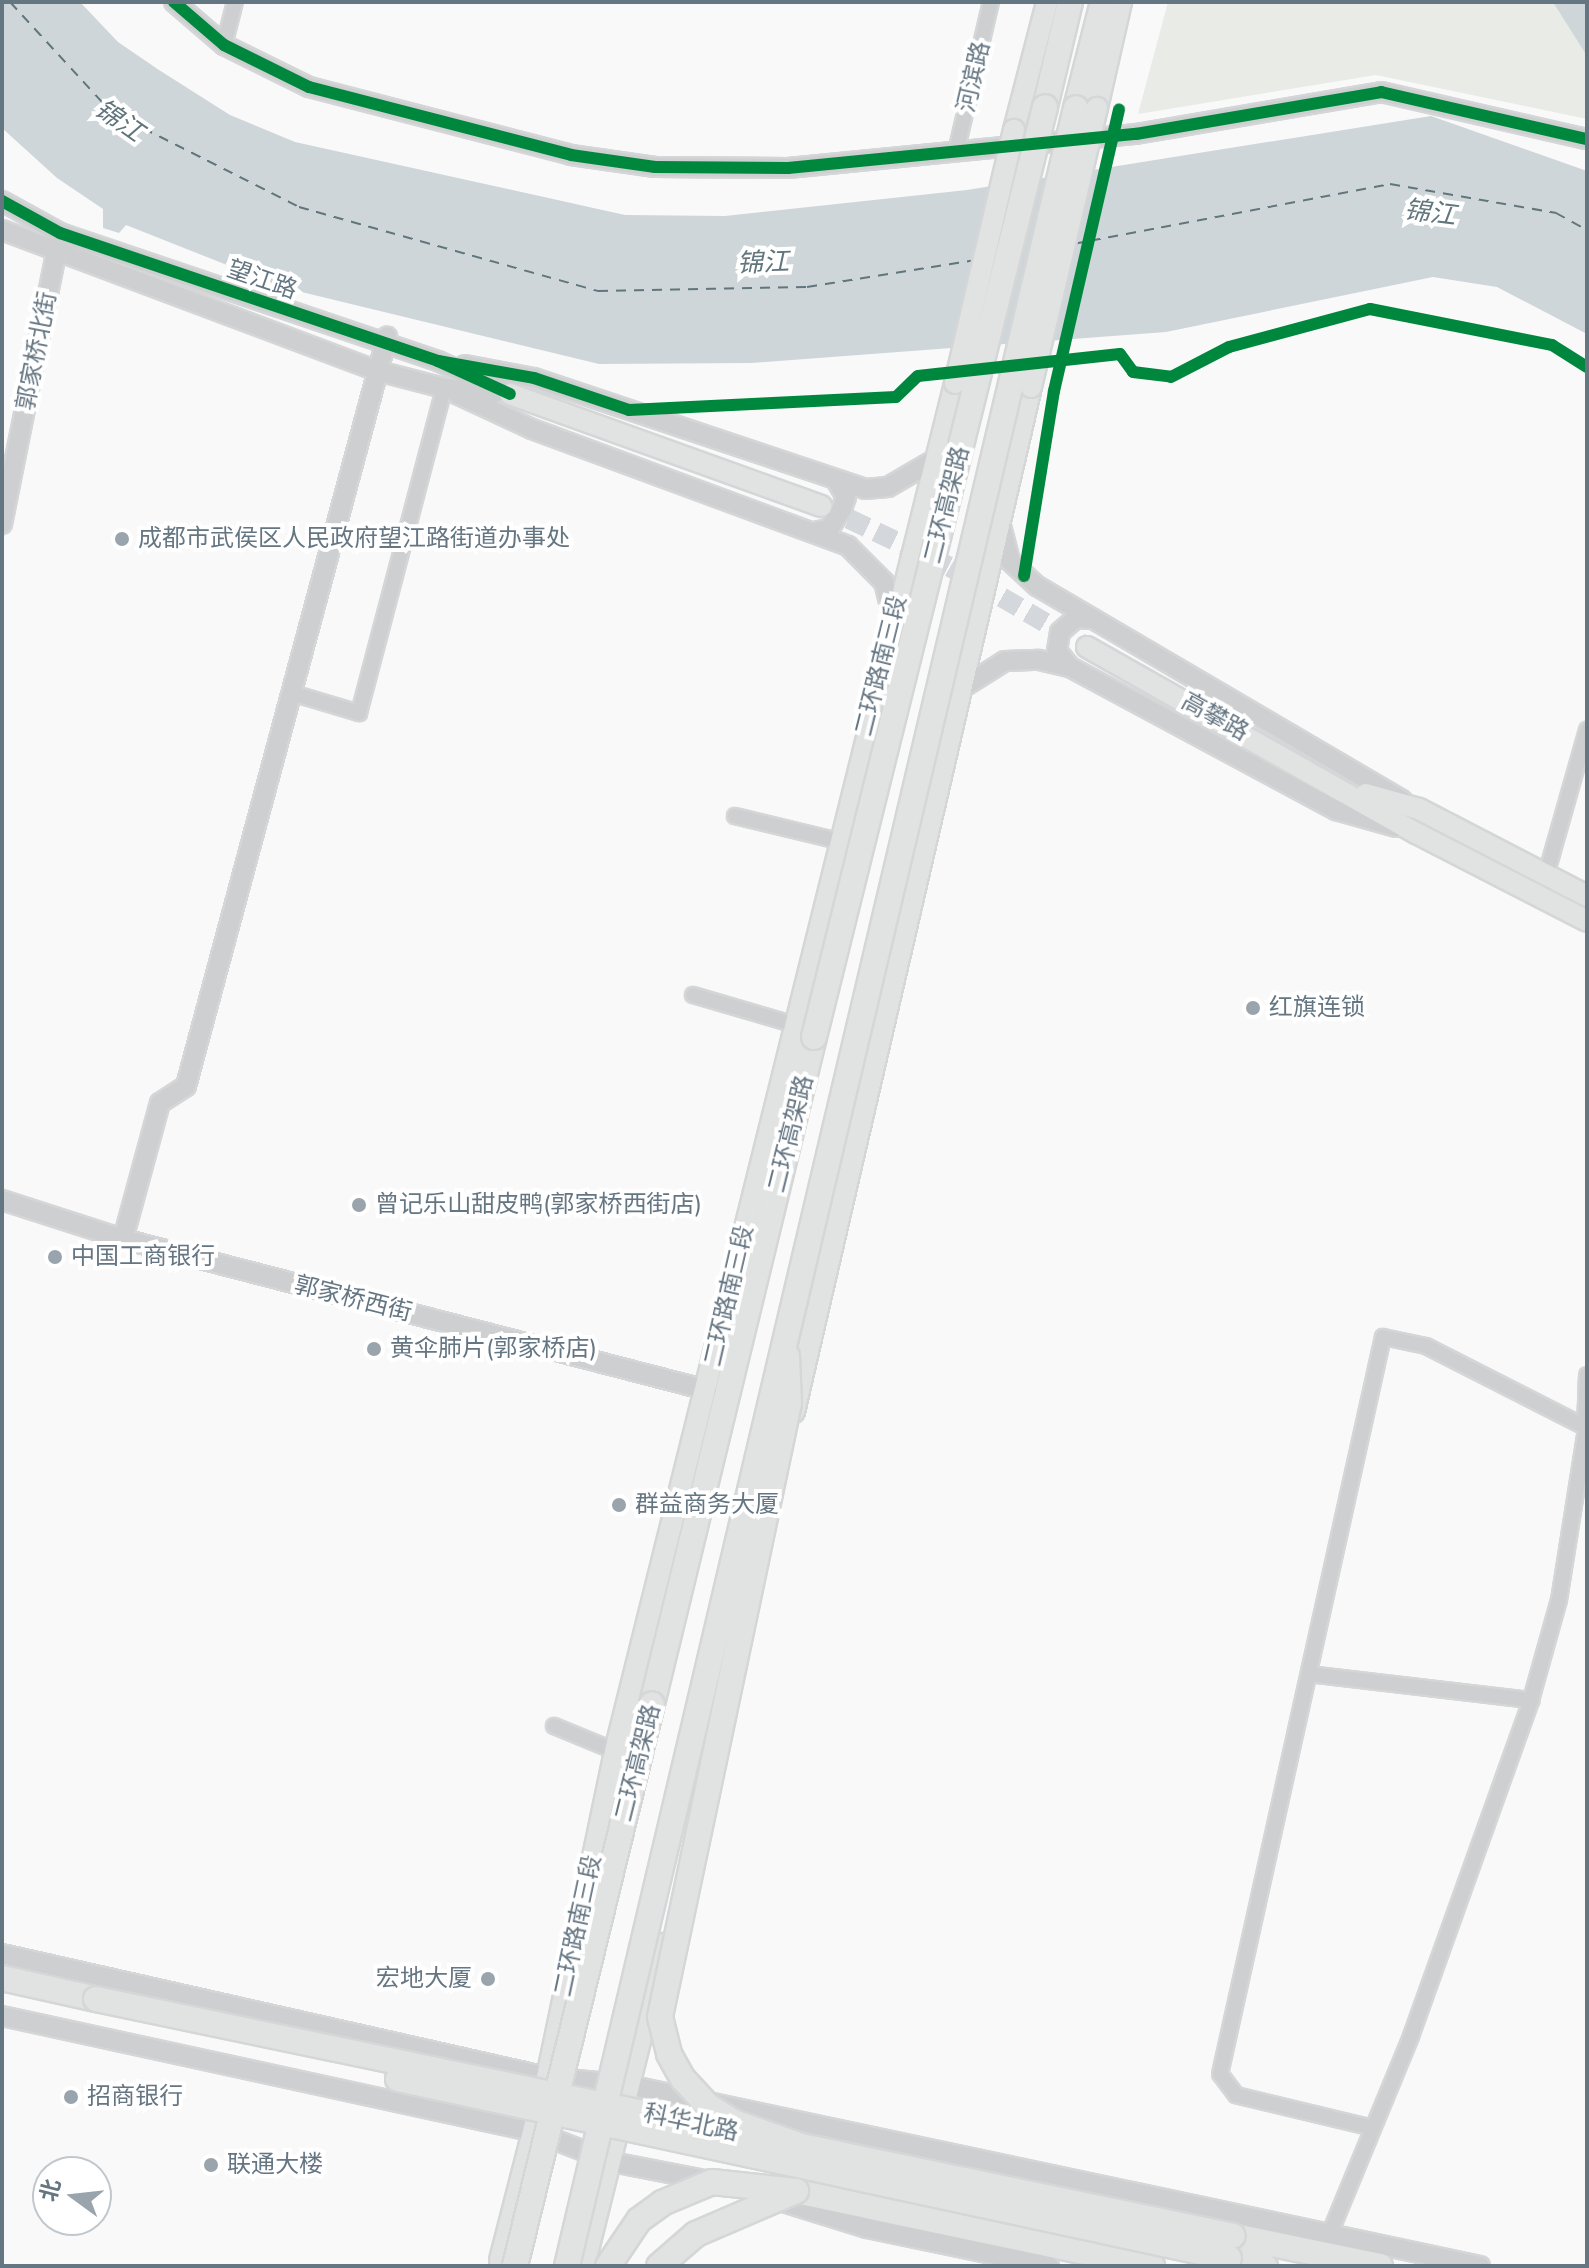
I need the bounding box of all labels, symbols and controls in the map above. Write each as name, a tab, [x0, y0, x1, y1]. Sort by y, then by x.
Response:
street label: 河滨路	[952, 39, 996, 115]
water label: 锦江	[89, 93, 149, 149]
water label: 锦江	[1402, 194, 1458, 232]
water label: 锦江	[736, 247, 790, 279]
street label: 望江路	[223, 255, 301, 305]
street label: 郭家桥北街	[11, 289, 63, 413]
street label: 二环高架路	[919, 443, 975, 567]
place label: 成都市武侯区人民政府望江路街道办事处	[138, 525, 570, 553]
marker: 成都市武侯区人民政府望江路街道办事处	[113, 530, 131, 548]
street label: 二环路南三段	[850, 593, 912, 739]
street label: 高攀路	[1177, 687, 1253, 747]
place label: 红旗连锁	[1269, 994, 1365, 1022]
marker: 红旗连锁	[1244, 999, 1262, 1017]
street label: 二环高架路	[763, 1072, 819, 1196]
place label: 曾记乐山甜皮鸭(郭家桥西街店)	[375, 1191, 702, 1219]
marker: 曾记乐山甜皮鸭(郭家桥西街店)	[350, 1196, 368, 1214]
street label: 二环路南三段	[699, 1223, 759, 1369]
place label: 中国工商银行	[71, 1243, 215, 1271]
marker: 中国工商银行	[46, 1248, 64, 1266]
street label: 郭家桥西街	[291, 1271, 415, 1327]
place label: 黄伞肺片(郭家桥店)	[390, 1335, 597, 1363]
marker: 黄伞肺片(郭家桥店)	[365, 1340, 383, 1358]
place label: 群益商务大厦	[635, 1491, 779, 1519]
marker: 群益商务大厦	[610, 1496, 628, 1514]
street label: 二环高架路	[610, 1701, 666, 1825]
street label: 二环路南三段	[549, 1853, 607, 1999]
place label: 宏地大厦	[376, 1965, 472, 1993]
marker: 宏地大厦	[479, 1970, 497, 1988]
place label: 招商银行	[87, 2083, 183, 2111]
marker: 招商银行	[62, 2088, 80, 2106]
street label: 科华北路	[641, 2099, 741, 2147]
place label: 联通大楼	[227, 2151, 323, 2179]
north arrow	[32, 2156, 112, 2236]
marker: 联通大楼	[202, 2156, 220, 2174]
text: 北	[33, 2176, 68, 2205]

